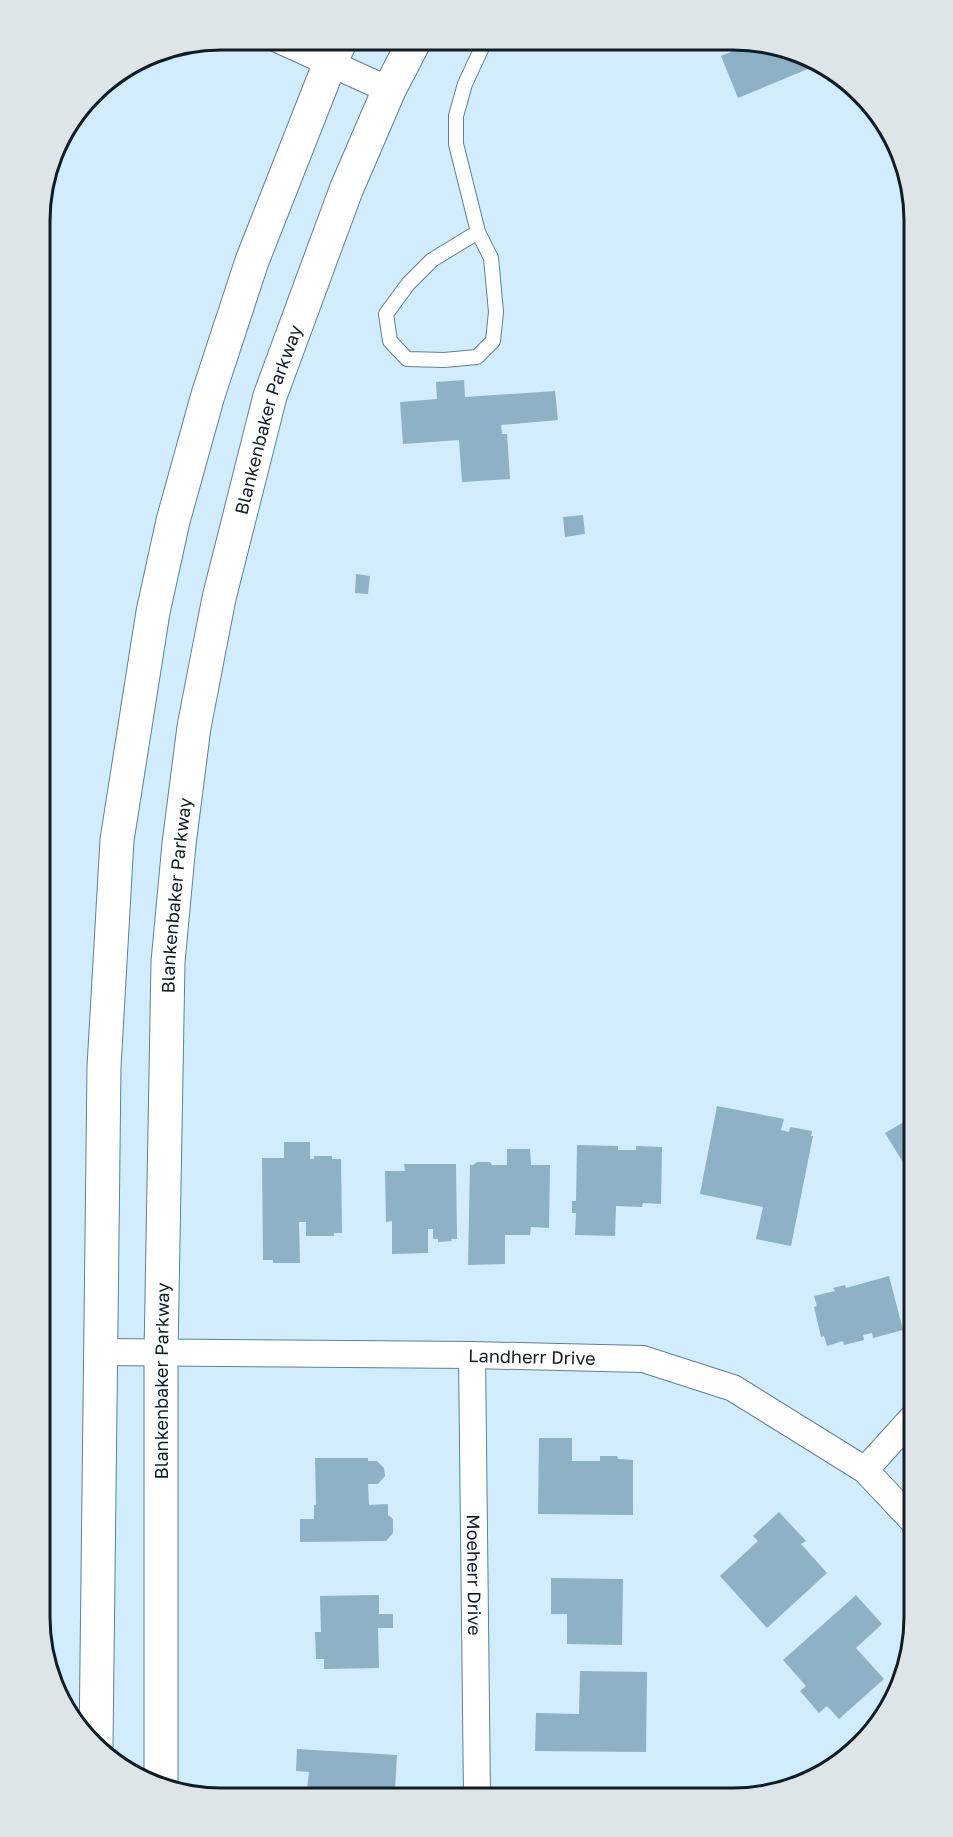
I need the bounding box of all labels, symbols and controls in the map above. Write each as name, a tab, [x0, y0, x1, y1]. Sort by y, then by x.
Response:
street label: Blankenbaker Parkway	[230, 322, 306, 517]
street label: Blankenbaker Parkway	[156, 796, 196, 994]
street label: Blankenbaker Parkway	[150, 1282, 173, 1479]
street label: Landherr Drive	[468, 1344, 596, 1369]
street label: Moeherr Drive	[463, 1514, 486, 1636]

